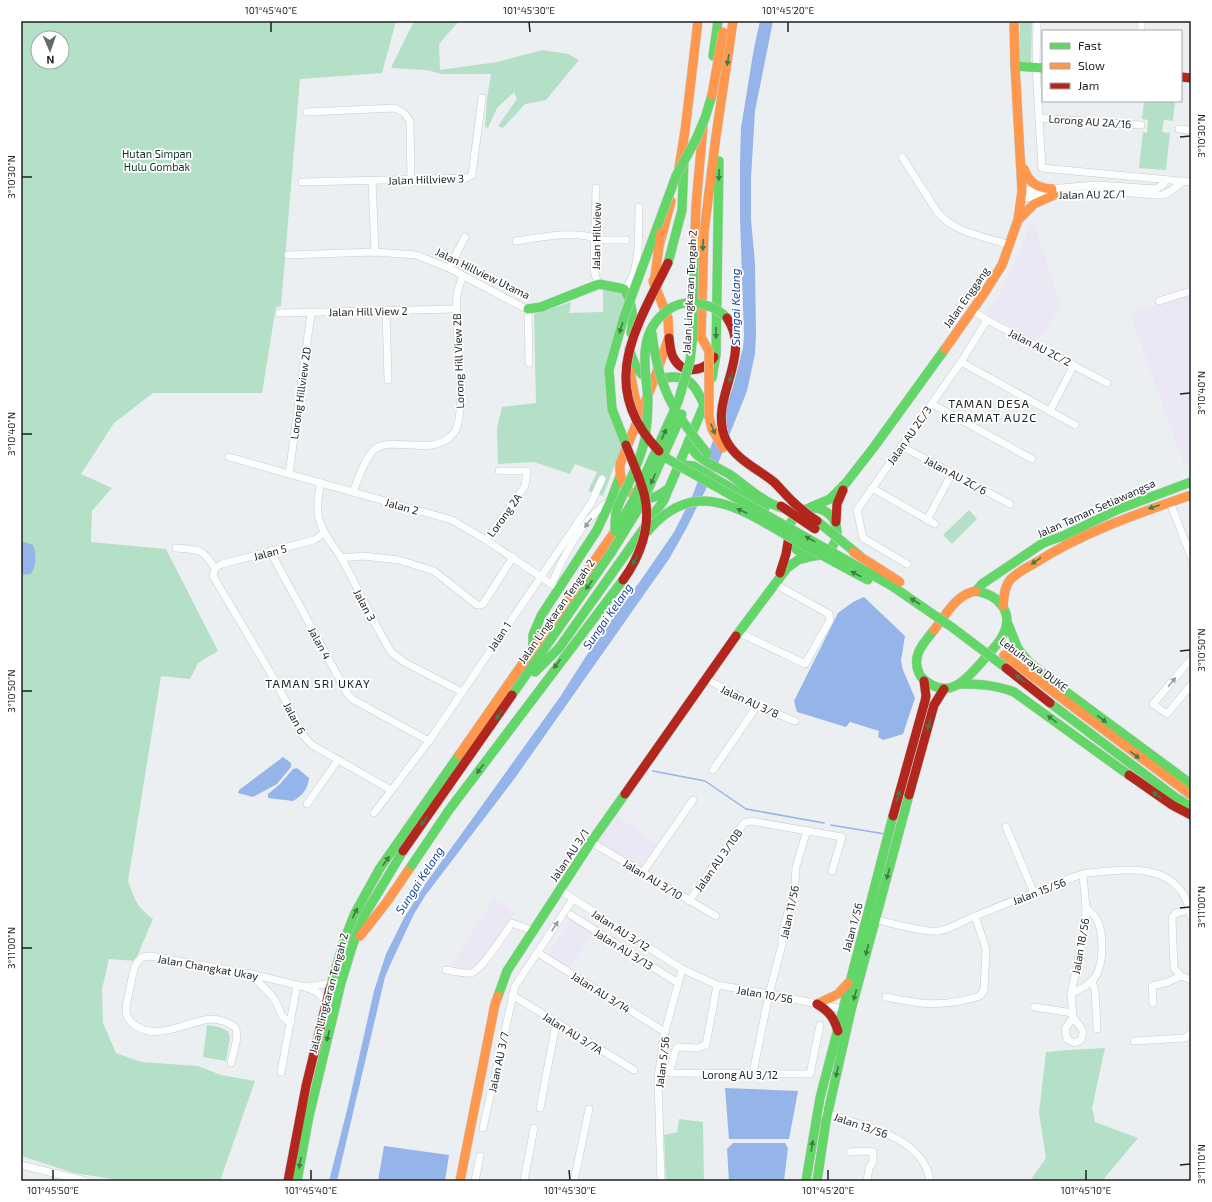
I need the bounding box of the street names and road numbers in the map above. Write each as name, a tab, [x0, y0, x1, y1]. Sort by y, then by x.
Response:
street label: Lorong AU 2A/16	[1048, 112, 1132, 130]
street label: Jalan Hillview 3	[388, 171, 464, 187]
street label: Jalan AU 2C/1	[1059, 187, 1125, 201]
street label: Jalan Hillview	[589, 202, 603, 270]
street label: Jalan Lingkaran Tengah 2	[679, 230, 699, 354]
street label: Jalan Hillview Utama	[434, 245, 532, 301]
street label: Jalan Enggang	[940, 264, 992, 330]
street label: Jalan Hill View 2	[328, 304, 408, 318]
street label: Lorong Hill View 2B	[450, 313, 466, 409]
street label: Jalan AU 2C/2	[1007, 326, 1073, 368]
street label: Lorong Hillview 2D	[287, 346, 313, 440]
street label: Jalan AU 2C/3	[884, 403, 934, 467]
street label: Jalan AU 2C/6	[923, 453, 989, 497]
street label: Jalan Taman Setiawangsa	[1035, 476, 1157, 540]
street label: Lorong 2A	[484, 491, 524, 539]
street label: Jalan 2	[384, 495, 420, 517]
street label: Jalan 5	[252, 541, 288, 563]
street label: Jalan Lingkaran Tengah 2	[515, 556, 597, 666]
street label: Jalan 3	[351, 587, 379, 623]
street label: Jalan 1	[485, 619, 513, 653]
street label: Jalan 4	[306, 625, 334, 662]
street label: Lebuhraya DUKE	[997, 634, 1071, 694]
street label: Jalan AU 3/8	[719, 682, 781, 720]
street label: Jalan 6	[281, 700, 309, 736]
street label: Jalan AU 3/1	[547, 826, 591, 884]
street label: Jalan AU 3/10B	[691, 826, 745, 894]
street label: Jalan AU 3/10	[621, 856, 685, 902]
street label: Jalan 15/56	[1010, 875, 1068, 907]
street label: Jalan 11/56	[777, 884, 801, 940]
street label: Jalan 1/56	[839, 901, 865, 953]
street label: Jalan AU 3/12	[590, 906, 652, 954]
street label: Jalan 18/56	[1069, 917, 1091, 975]
street label: Jalan AU 3/13	[592, 926, 656, 972]
street label: Jalan Lingkaran Tengah 2	[306, 931, 350, 1055]
street label: Jalan Changkat Ukay	[157, 952, 260, 982]
street label: Jalan AU 3/14	[569, 969, 633, 1015]
street label: Jalan 10/56	[736, 983, 794, 1005]
street label: Jalan AU 3/7A	[541, 1009, 605, 1057]
street label: Jalan AU 3/7	[485, 1030, 511, 1094]
street label: Jalan 5/56	[652, 1036, 672, 1088]
street label: Lorong AU 3/12	[702, 1068, 778, 1081]
street label: Jalan 13/56	[832, 1110, 890, 1140]

